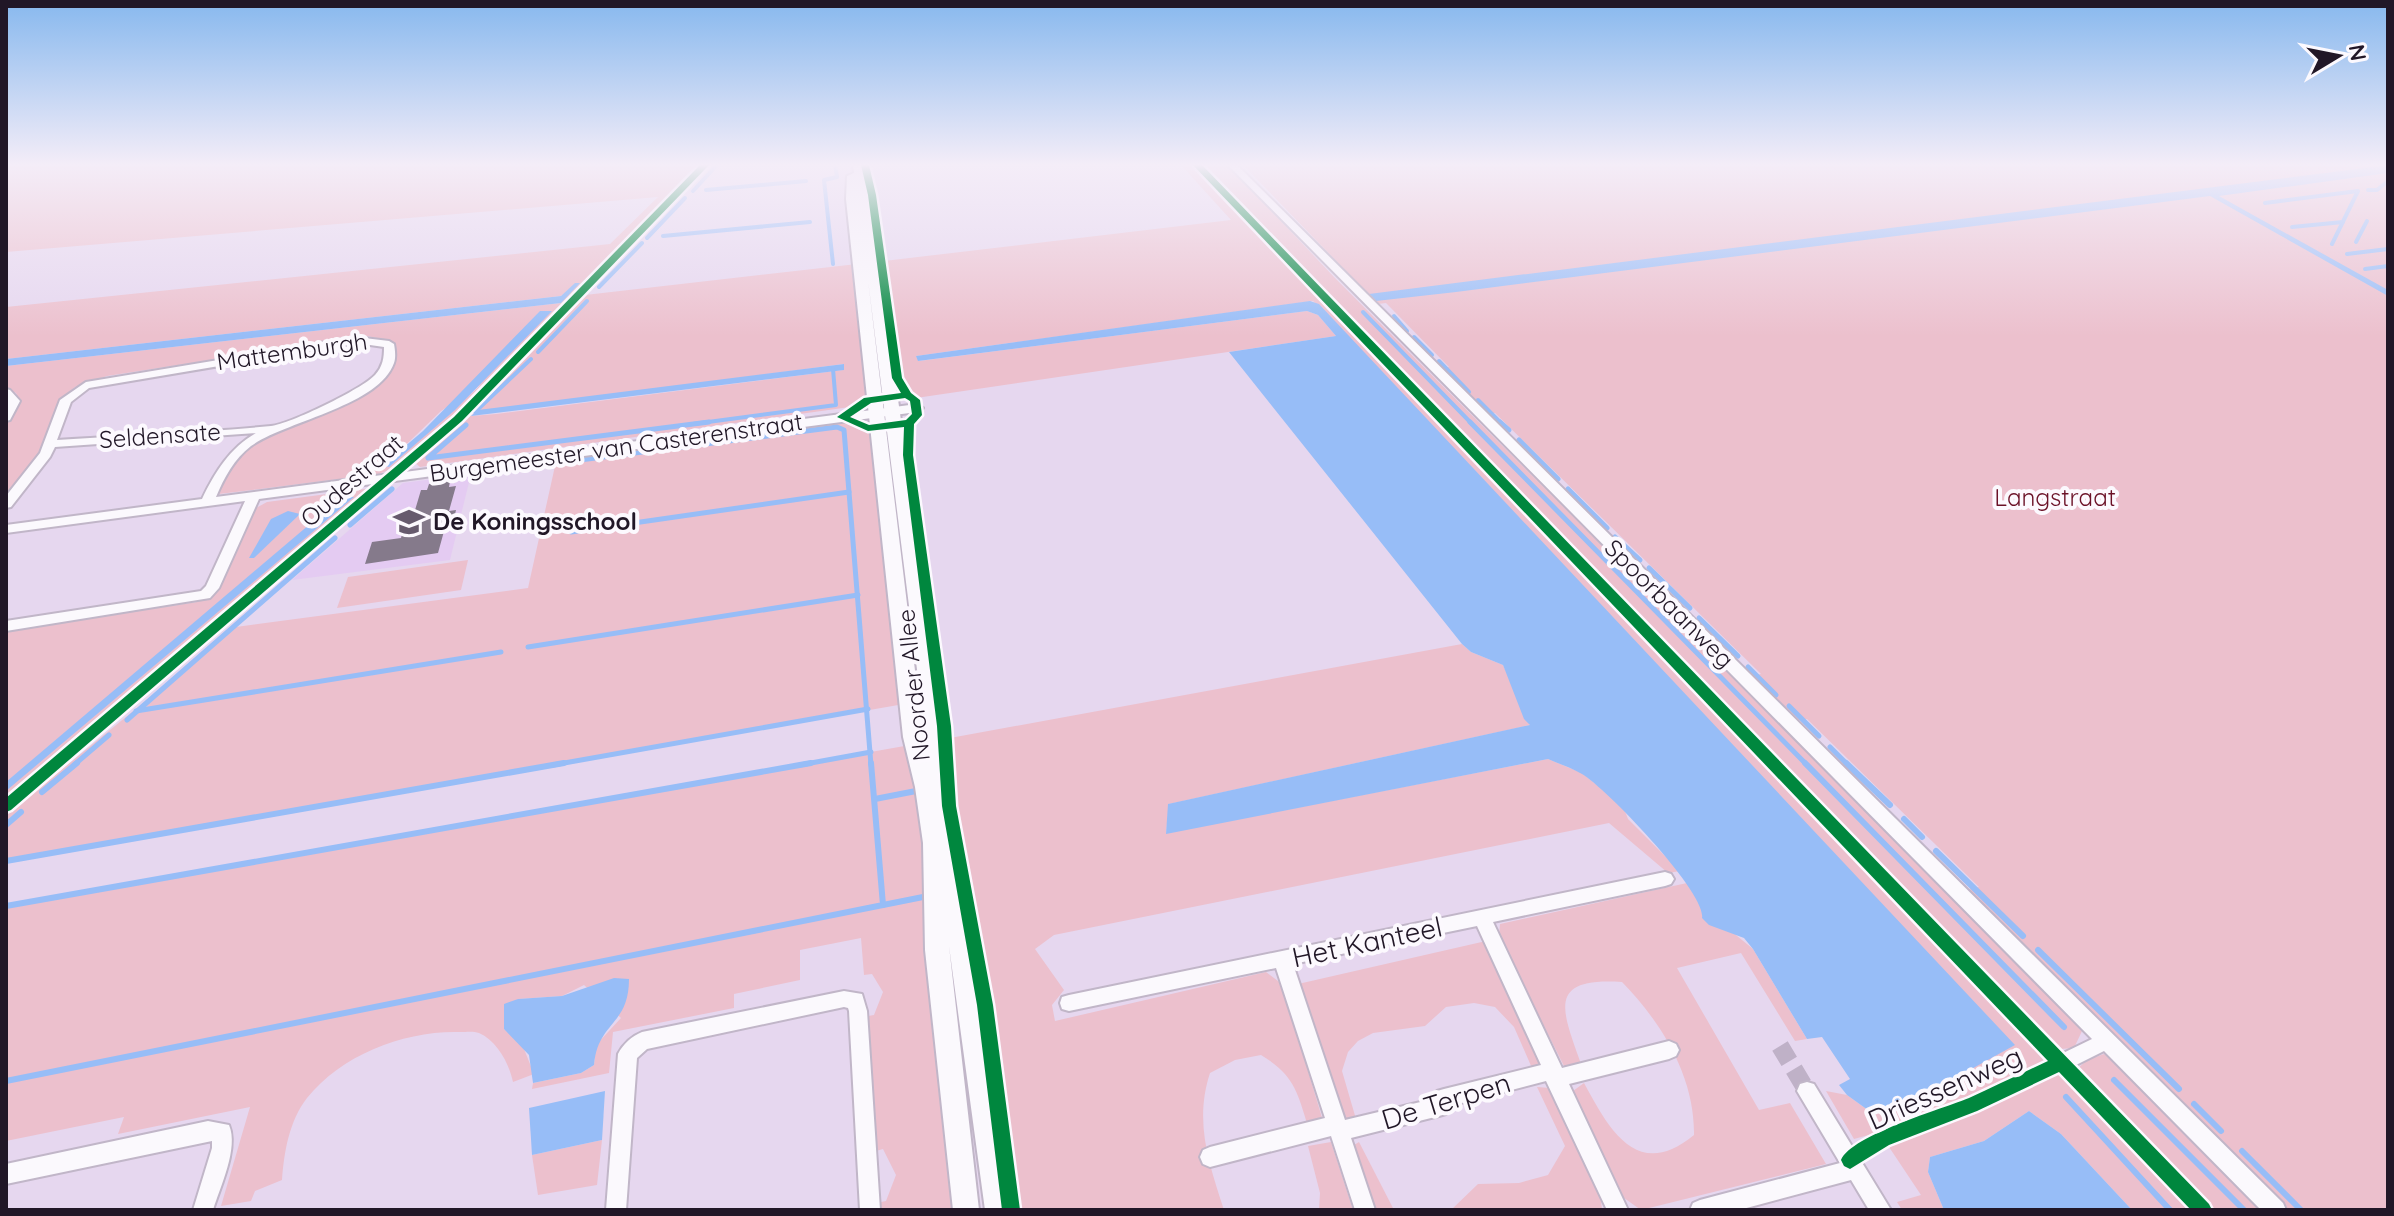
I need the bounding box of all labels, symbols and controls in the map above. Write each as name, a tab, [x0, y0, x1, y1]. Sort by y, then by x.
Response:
north arrow	[2298, 16, 2378, 96]
text: N	[2343, 42, 2373, 63]
street label: Mattemburgh	[215, 326, 369, 376]
street label: Burgemeester van Casterenstraat	[427, 406, 804, 488]
street label: Seldensate	[98, 416, 222, 454]
street label: Oudestraat	[294, 428, 409, 533]
park label: Langstraat	[1994, 482, 2116, 512]
school or university icon: De Koningsschool	[392, 505, 426, 539]
place label: De Koningsschool	[433, 506, 637, 536]
street label: Spoorbaanweg	[1599, 532, 1741, 674]
street label: Noorder Allee	[890, 608, 936, 763]
street label: Het Kanteel	[1289, 909, 1445, 974]
street label: Driessenweg	[1862, 1038, 2027, 1137]
street label: De Terpen	[1377, 1064, 1515, 1137]

